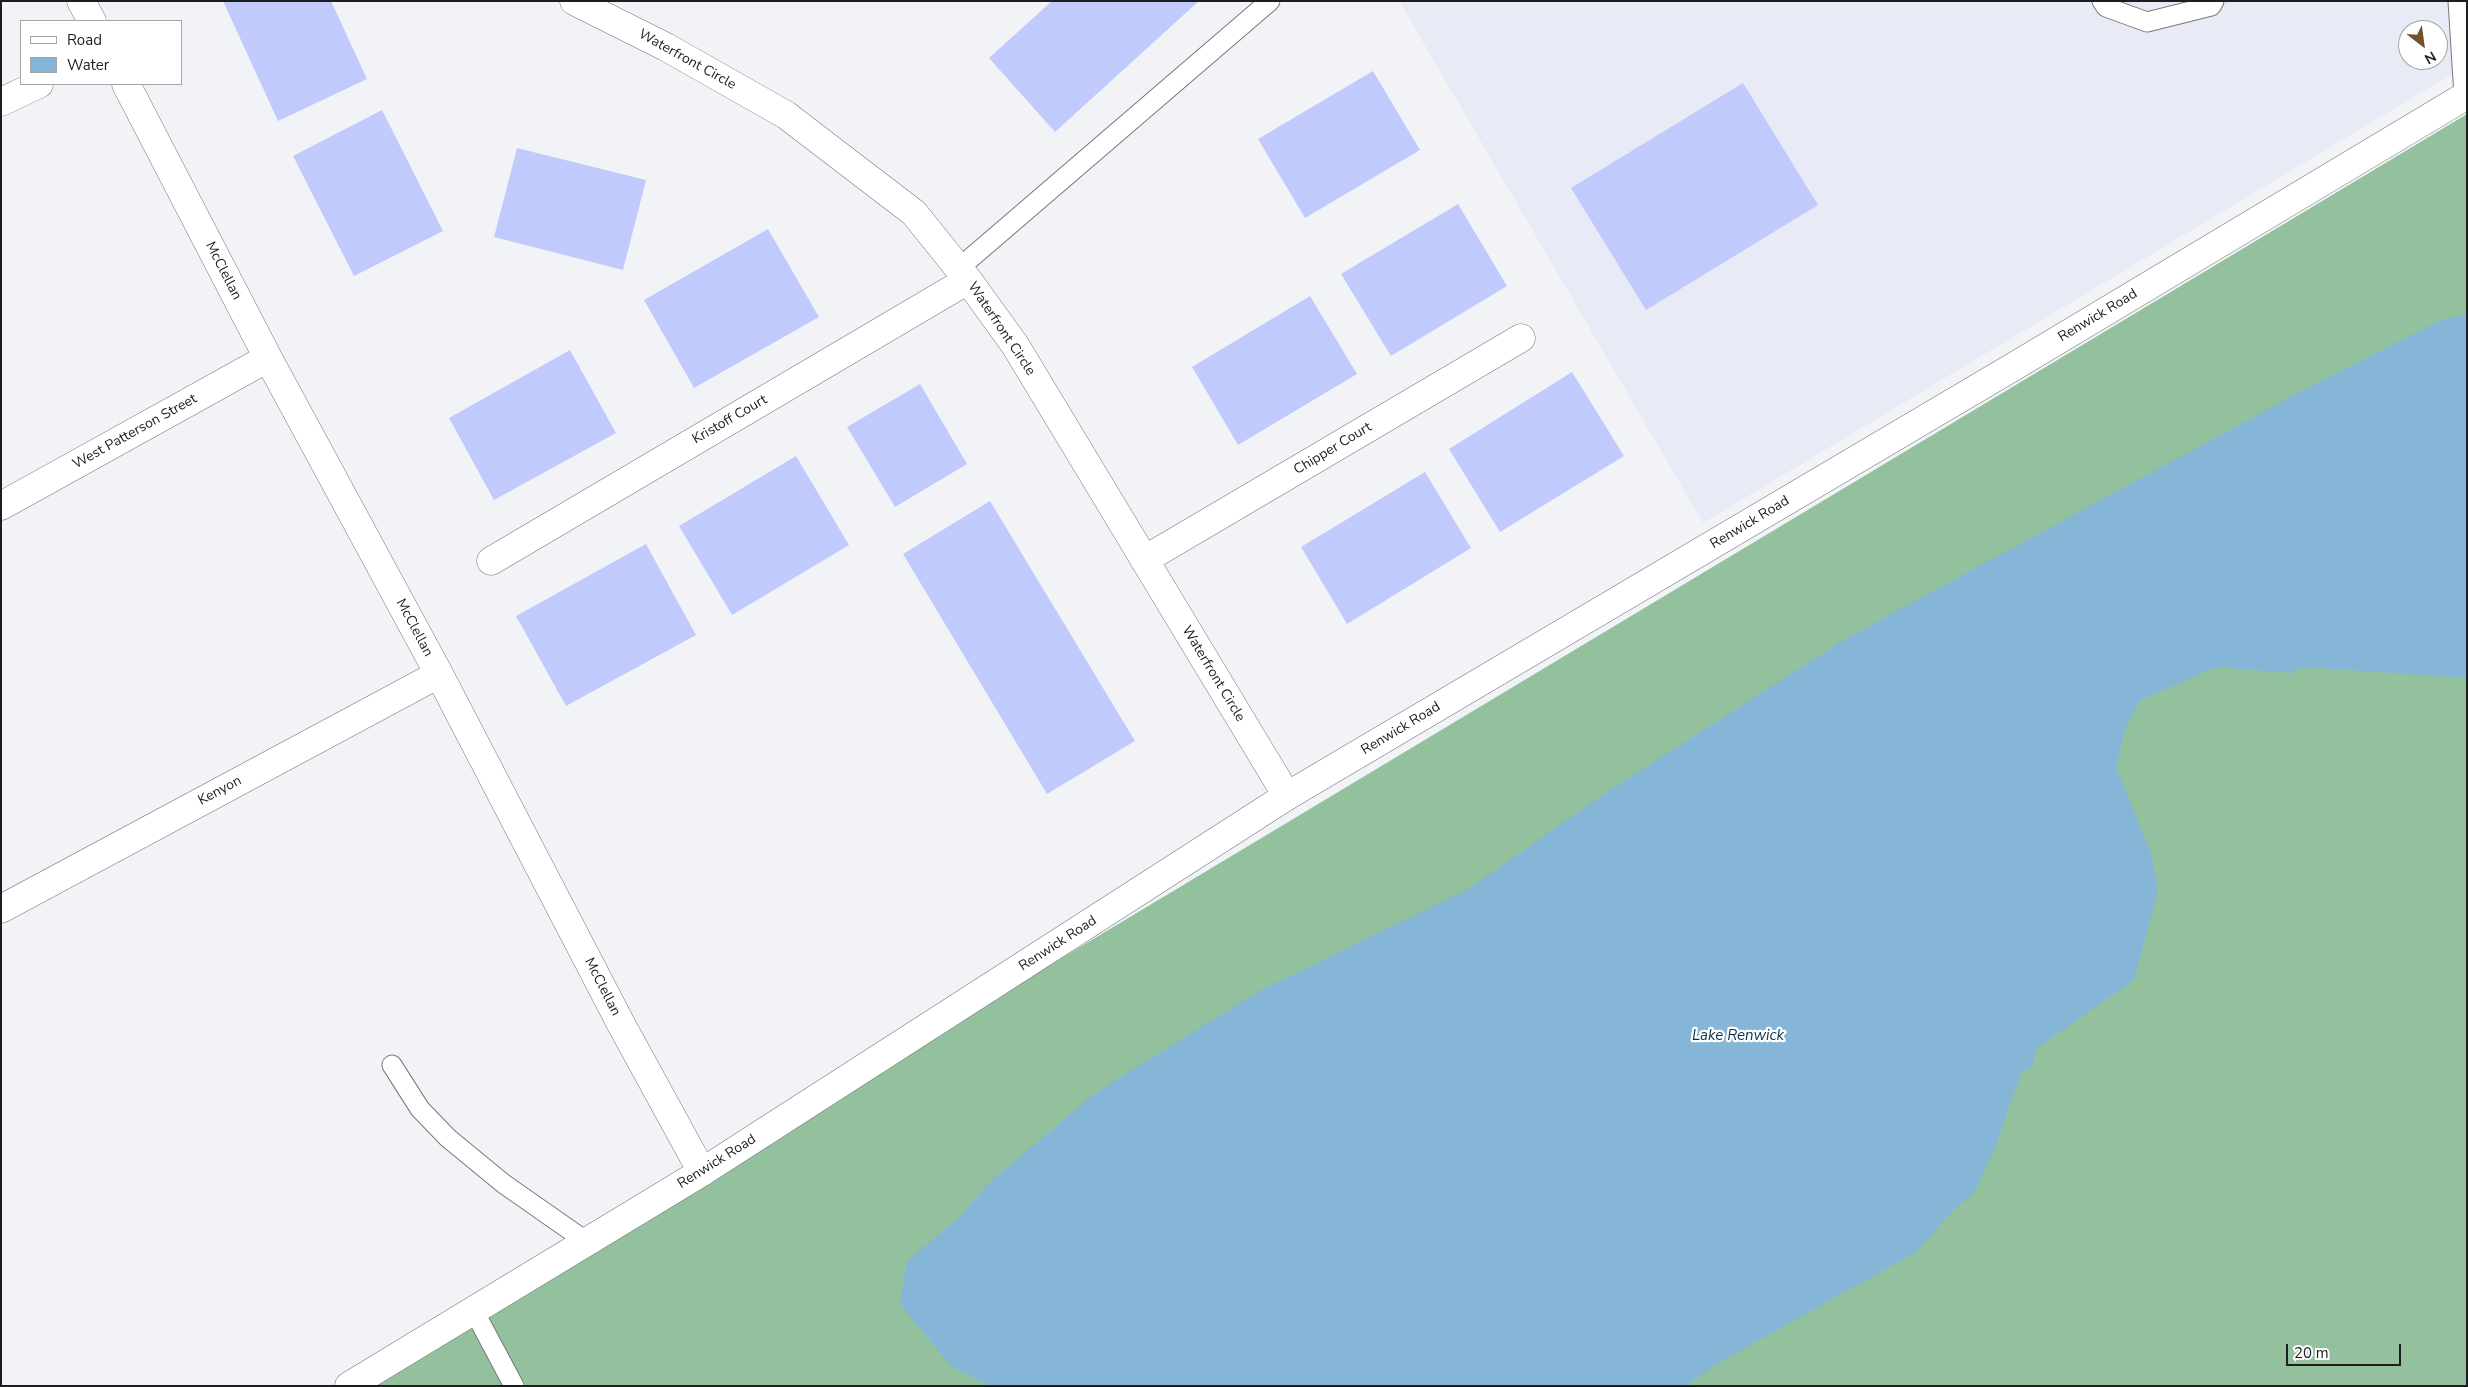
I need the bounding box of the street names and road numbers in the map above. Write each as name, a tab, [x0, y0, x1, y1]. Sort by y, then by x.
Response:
street label: Waterfront Circle	[635, 26, 739, 94]
street label: McClellan	[201, 239, 245, 303]
street label: Waterfront Circle	[964, 279, 1038, 379]
street label: Renwick Road	[2055, 286, 2141, 346]
street label: West Patterson Street	[70, 391, 200, 473]
street label: Kristoff Court	[690, 392, 770, 448]
street label: Chipper Court	[1291, 419, 1375, 479]
street label: Renwick Road	[1707, 493, 1793, 553]
street label: McClellan	[392, 596, 436, 660]
street label: Waterfront Circle	[1178, 623, 1248, 725]
street label: Renwick Road	[1358, 699, 1444, 759]
street label: Kenyon	[195, 773, 245, 809]
street label: Renwick Road	[1016, 913, 1100, 975]
street label: McClellan	[580, 955, 624, 1019]
street label: Renwick Road	[675, 1131, 759, 1193]

